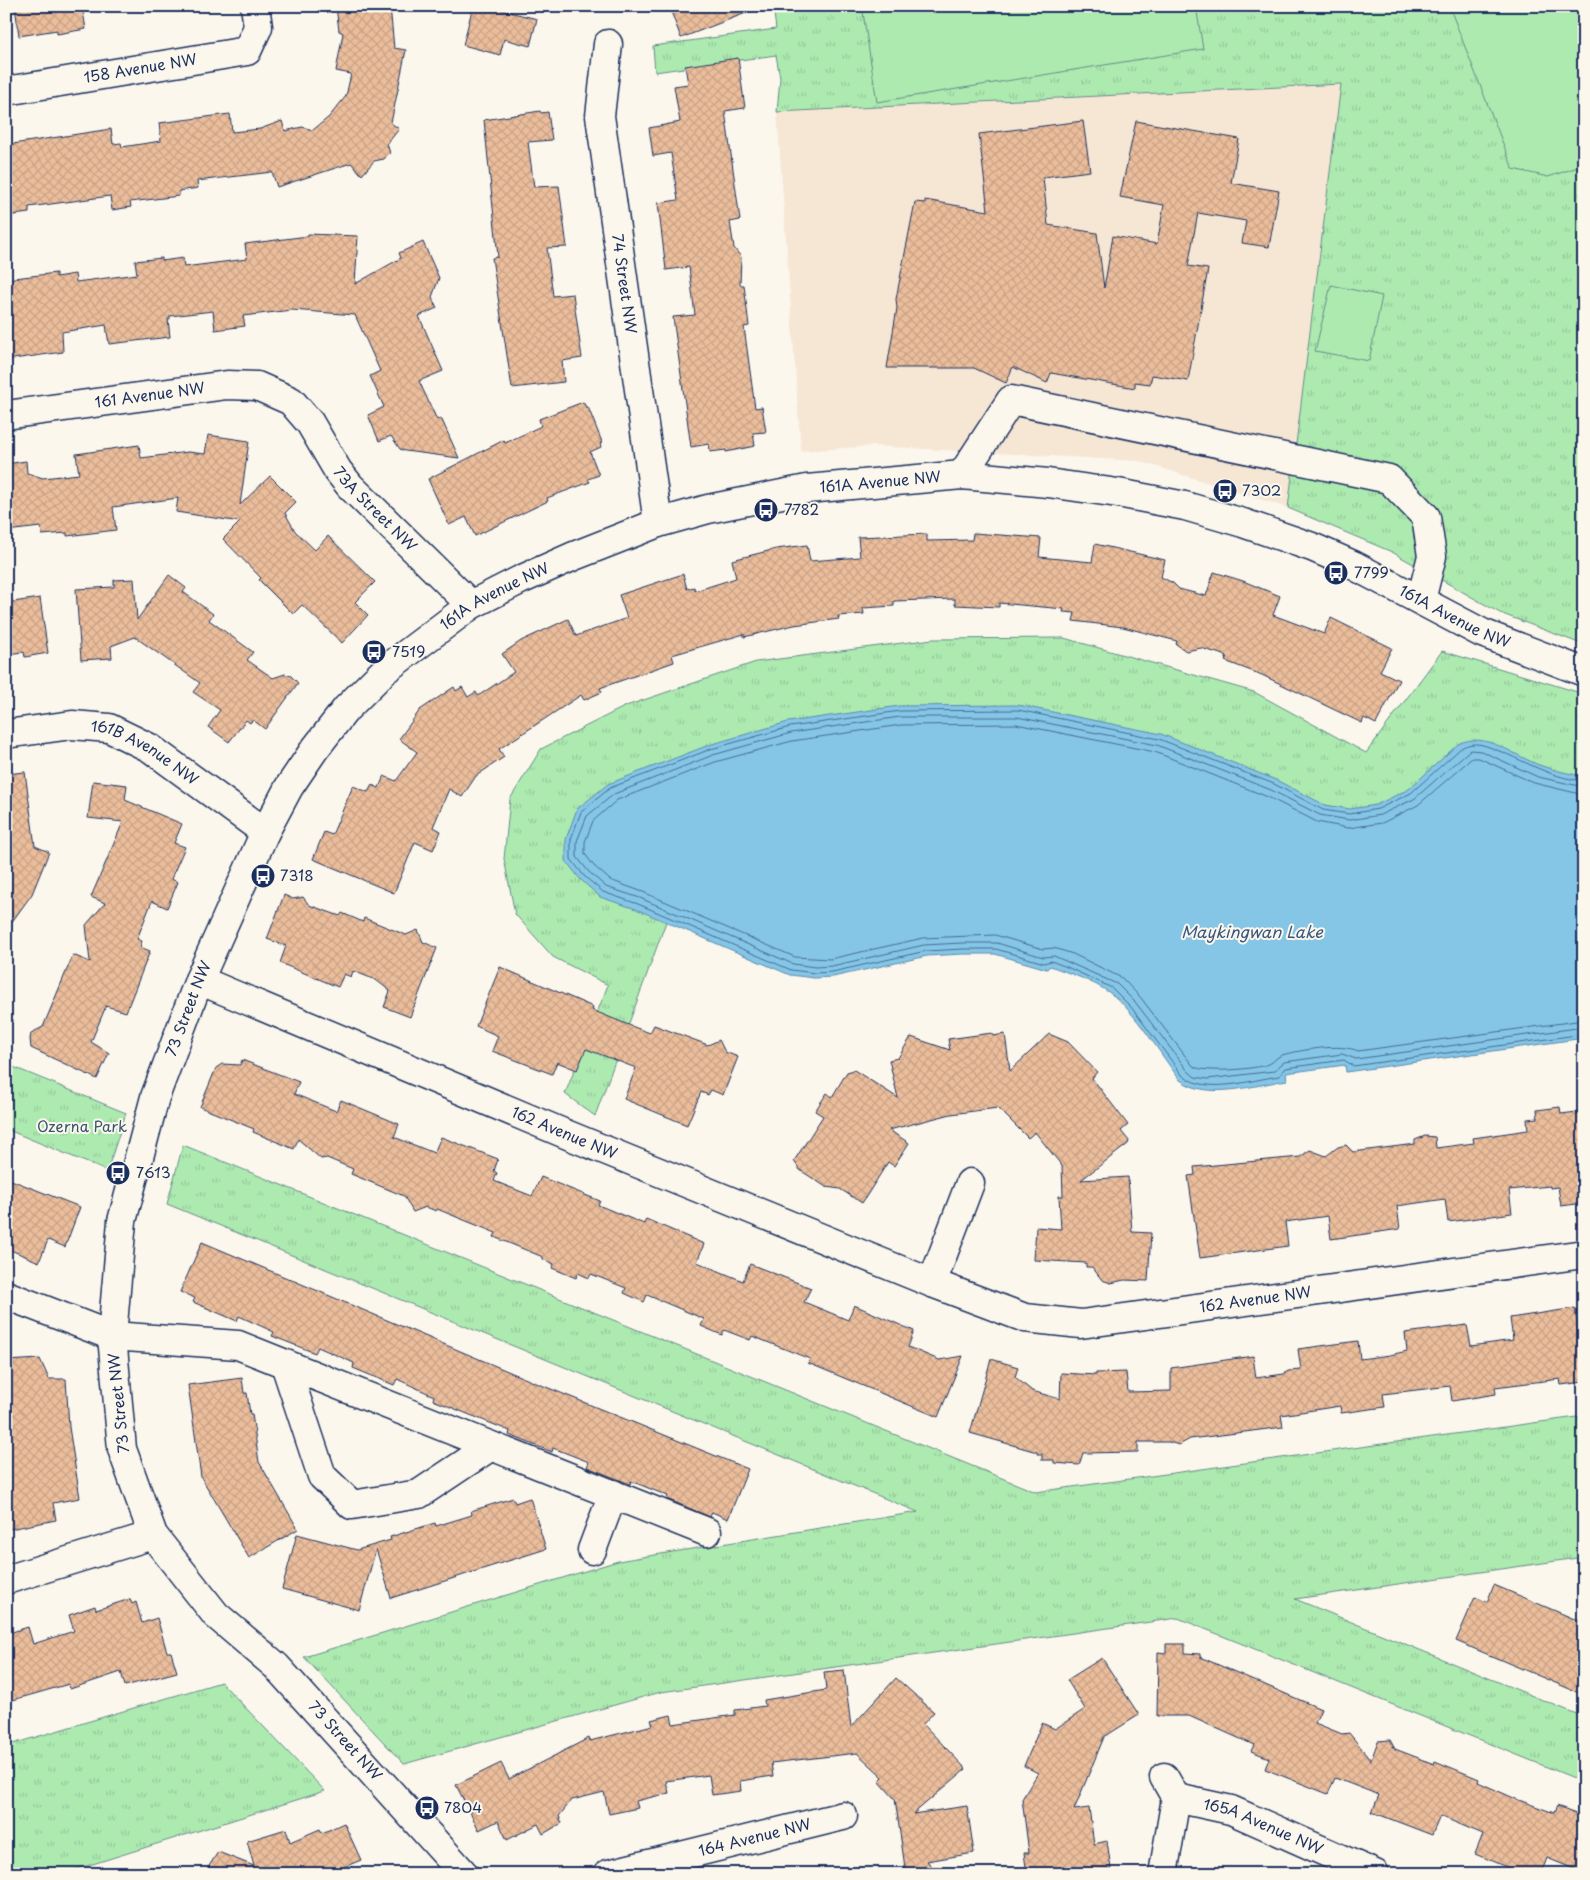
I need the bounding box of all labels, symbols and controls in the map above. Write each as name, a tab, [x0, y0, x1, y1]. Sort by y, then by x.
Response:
street label: 158 Avenue NW	[82, 46, 199, 88]
street label: 74 Street NW	[607, 232, 644, 335]
street label: 161 Avenue NW	[93, 375, 206, 413]
street label: 73A Street NW	[329, 461, 423, 556]
street label: 161A Avenue NW	[819, 464, 942, 498]
bus stop icon: 7302	[1212, 478, 1238, 504]
place label: 7302	[1242, 478, 1281, 501]
bus stop icon: 7782	[753, 497, 779, 523]
place label: 7782	[784, 497, 819, 520]
street label: 161A Avenue NW	[434, 555, 553, 635]
bus stop icon: 7799	[1323, 560, 1349, 586]
place label: 7799	[1354, 560, 1389, 583]
street label: 161A Avenue NW	[1396, 578, 1515, 653]
bus stop icon: 7519	[361, 639, 387, 665]
place label: 7519	[392, 639, 425, 662]
street label: 161B Avenue NW	[90, 714, 204, 790]
bus stop icon: 7318	[250, 863, 276, 889]
place label: 7318	[280, 863, 314, 886]
water label: Maykingwan Lake	[1181, 919, 1324, 943]
street label: 73 Street NW	[158, 957, 216, 1059]
street label: 162 Avenue NW	[508, 1100, 622, 1164]
park label: Ozerna Park	[37, 1114, 127, 1137]
bus stop icon: 7613	[105, 1160, 131, 1186]
place label: 7613	[136, 1160, 171, 1183]
street label: 162 Avenue NW	[1198, 1279, 1313, 1317]
street label: 73 Street NW	[101, 1352, 134, 1454]
street label: 73 Street NW	[304, 1695, 388, 1785]
street label: 165A Avenue NW	[1201, 1791, 1327, 1860]
bus stop icon: 7804	[414, 1795, 440, 1821]
place label: 7804	[444, 1795, 482, 1818]
street label: 164 Avenue NW	[696, 1811, 814, 1861]

